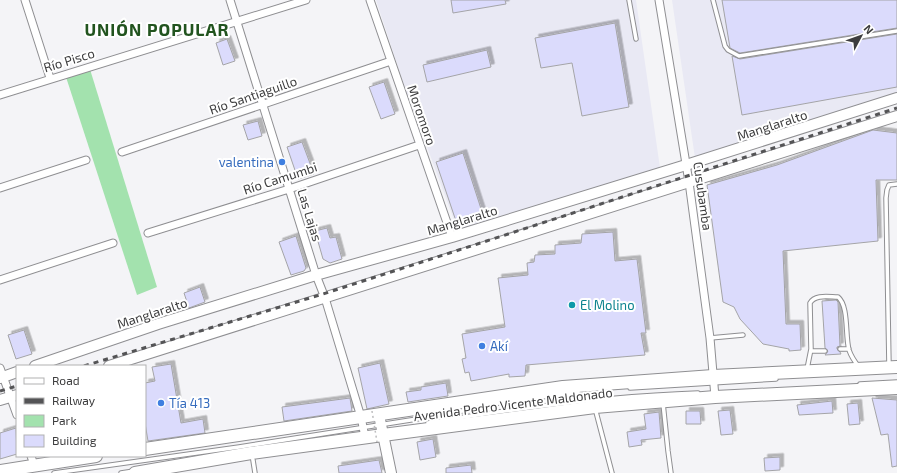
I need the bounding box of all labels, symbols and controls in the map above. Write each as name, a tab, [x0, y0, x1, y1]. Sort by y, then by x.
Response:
north arrow	[841, 16, 881, 56]
district label: UNIÓN POPULAR	[84, 19, 230, 39]
text: N	[861, 22, 876, 36]
street label: Río Pisco	[41, 45, 97, 75]
street label: Río Santiaguillo	[207, 72, 299, 118]
street label: Moromoro	[404, 83, 440, 147]
street label: Manglaralto	[735, 106, 809, 144]
place label: valentina	[219, 154, 274, 170]
marker: valentina	[277, 157, 287, 167]
street label: Río Camumbi	[241, 159, 319, 197]
street label: Cusubamba	[690, 161, 716, 231]
street label: Las Lajas	[294, 187, 326, 243]
street label: Manglaralto	[425, 202, 499, 238]
street label: Manglaralto	[115, 294, 189, 332]
place label: El Molino	[580, 297, 635, 313]
marker: El Molino	[567, 300, 577, 310]
place label: Akí	[490, 338, 509, 354]
marker: Akí	[477, 341, 487, 351]
legend	[16, 365, 146, 457]
text: Road	[52, 373, 80, 387]
street label: Avenida Pedro Vicente Maldonado	[413, 384, 613, 424]
text: Railway	[52, 393, 96, 407]
place label: Tía 413	[169, 395, 210, 411]
marker: Tía 413	[156, 398, 166, 408]
text: Park	[52, 413, 77, 427]
text: Building	[52, 433, 97, 447]

